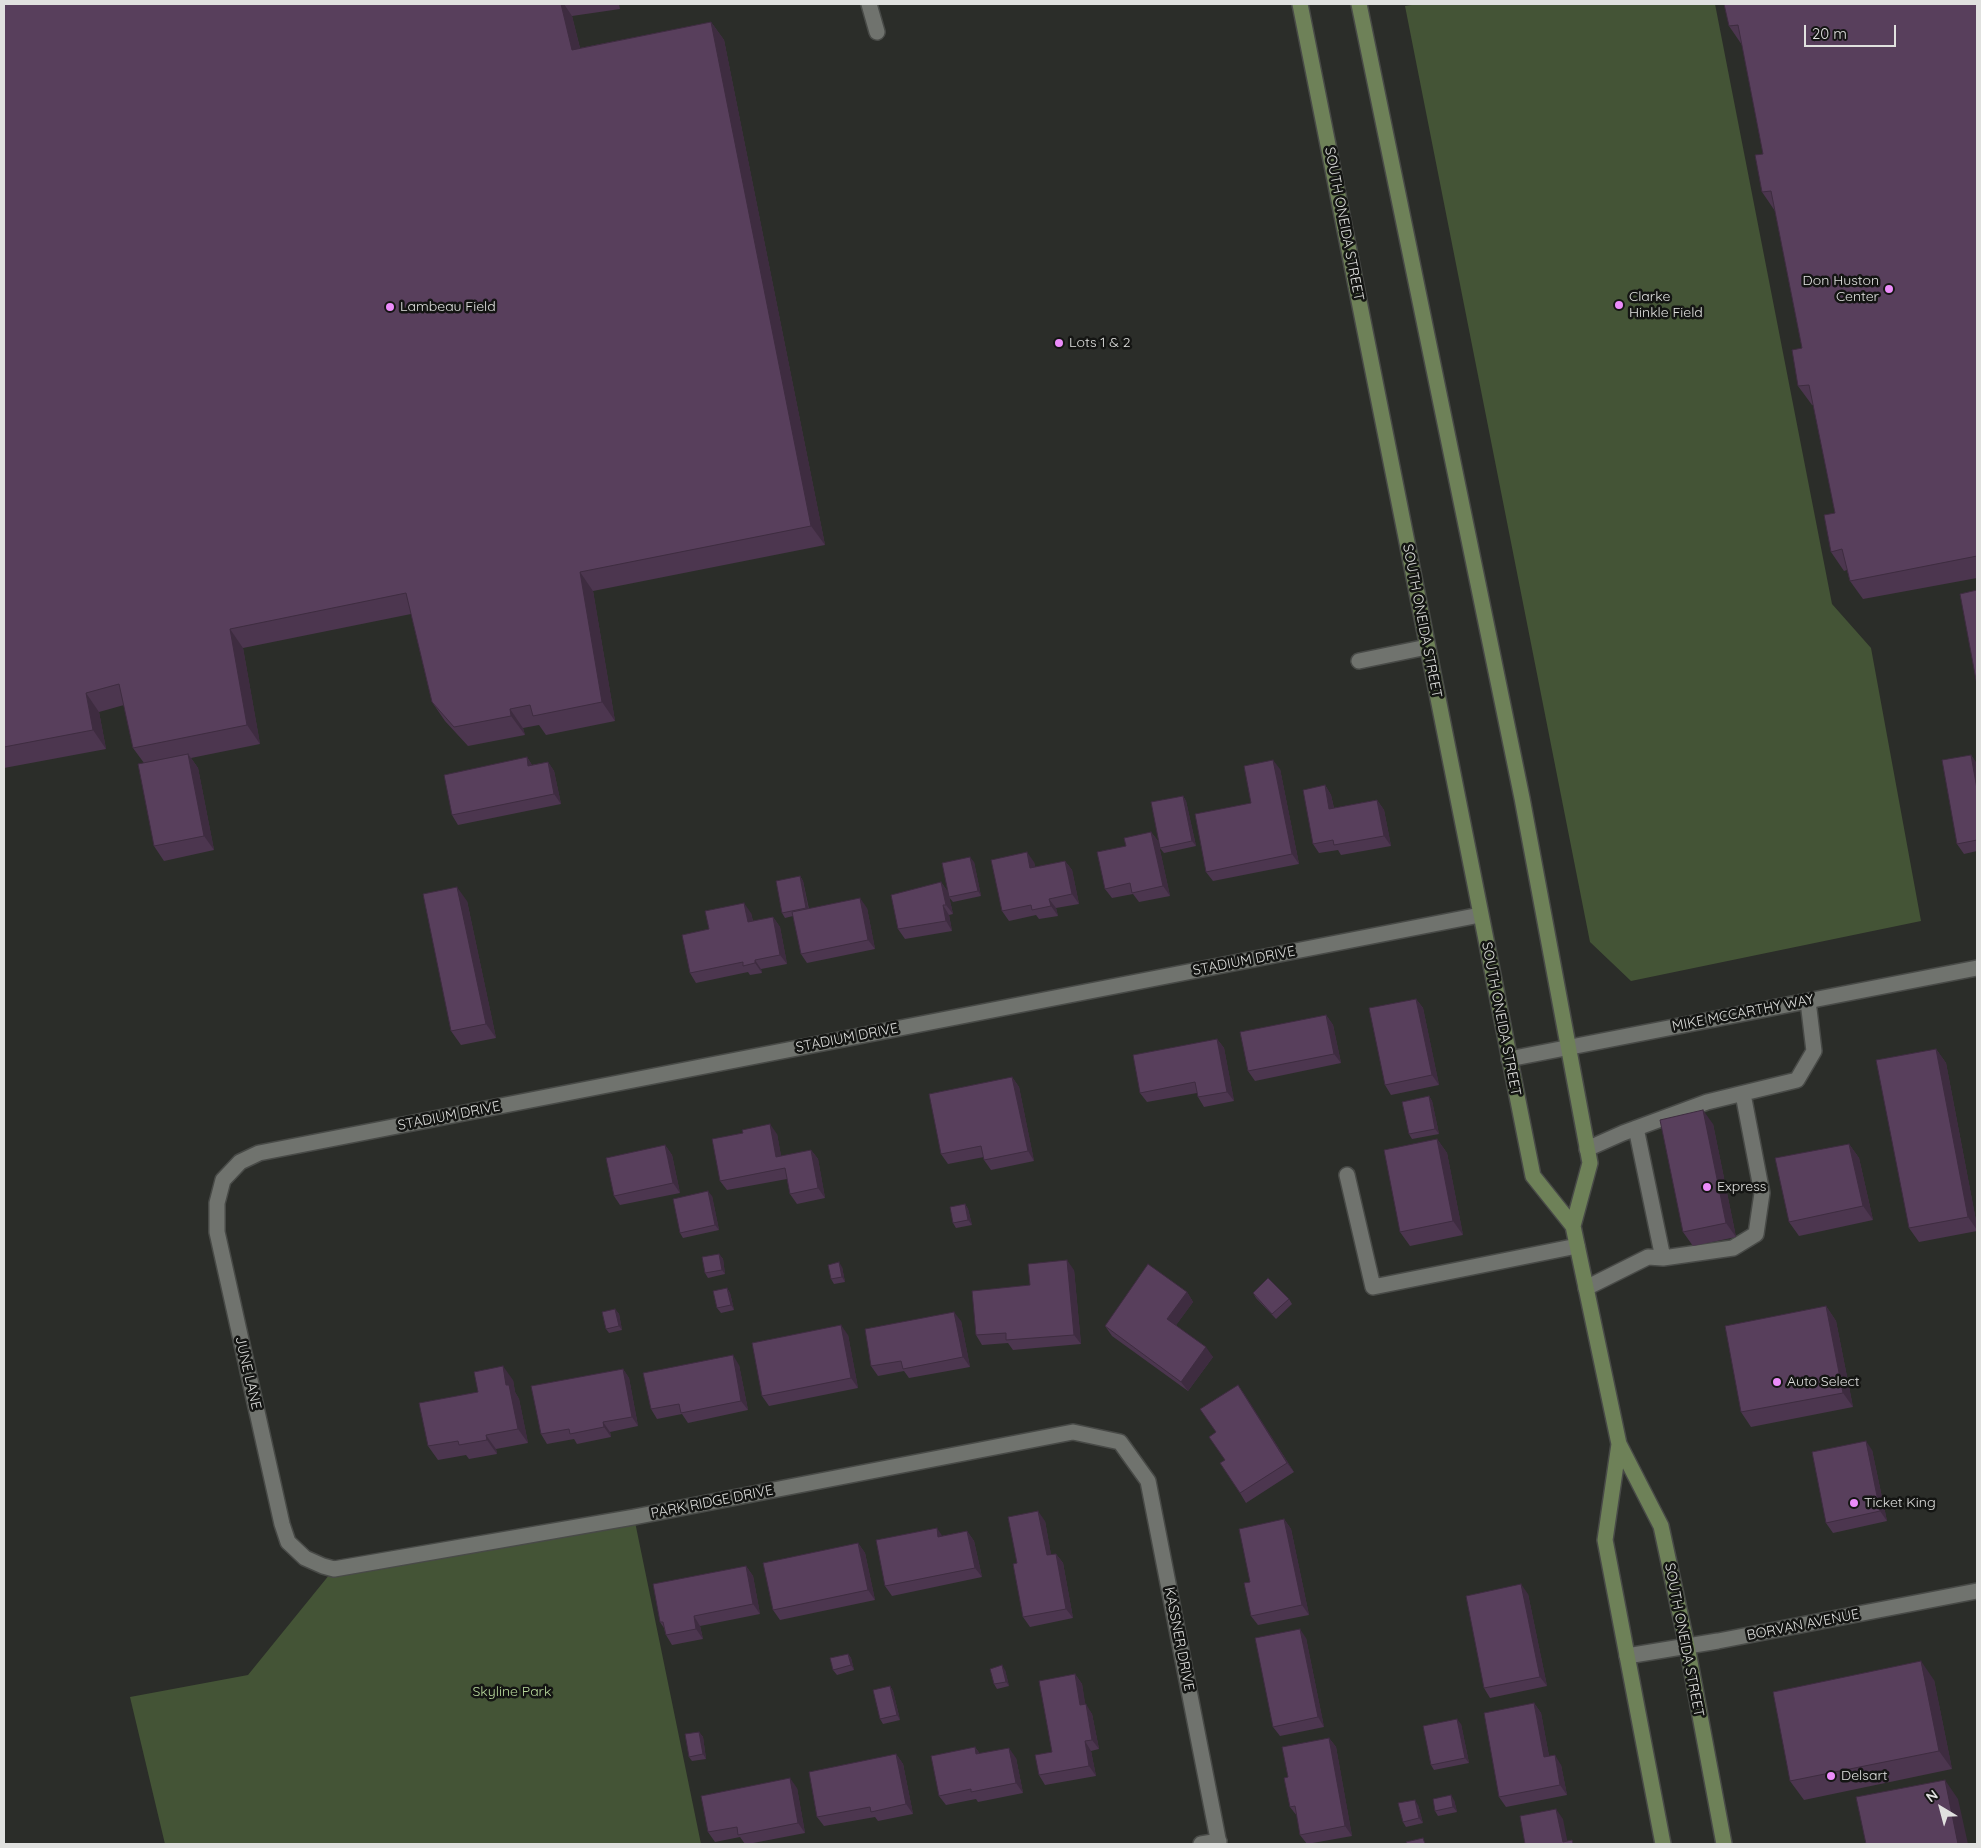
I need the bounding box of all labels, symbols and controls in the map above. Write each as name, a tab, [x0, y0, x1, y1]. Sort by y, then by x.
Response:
scale bar	[1806, 15, 1898, 47]
text: 20 m	[1812, 24, 1847, 43]
street label: SOUTH ONEIDA STREET	[1321, 146, 1367, 302]
place label: Don Huston Center	[1803, 273, 1879, 306]
marker: Don Huston Center	[1883, 283, 1895, 295]
place label: Clarke Hinkle Field	[1629, 289, 1703, 322]
place label: Lambeau Field	[400, 299, 496, 315]
marker: Clarke Hinkle Field	[1613, 299, 1625, 311]
marker: Lambeau Field	[384, 301, 396, 313]
place label: Lots 1 & 2	[1069, 335, 1130, 351]
marker: Lots 1 & 2	[1053, 337, 1065, 349]
street label: SOUTH ONEIDA STREET	[1399, 543, 1445, 699]
street label: SOUTH ONEIDA STREET	[1478, 941, 1524, 1097]
street label: STADIUM DRIVE	[1191, 943, 1297, 979]
street label: MIKE MCCARTHY WAY	[1671, 991, 1815, 1035]
street label: STADIUM DRIVE	[794, 1020, 900, 1056]
street label: STADIUM DRIVE	[396, 1098, 502, 1134]
place label: Express	[1717, 1179, 1766, 1195]
marker: Express	[1701, 1181, 1713, 1193]
street label: JUNE LANE	[231, 1335, 265, 1411]
place label: Auto Select	[1787, 1374, 1860, 1390]
marker: Auto Select	[1771, 1376, 1783, 1388]
street label: PARK RIDGE DRIVE	[649, 1482, 775, 1522]
place label: Ticket King	[1864, 1495, 1936, 1511]
marker: Ticket King	[1848, 1497, 1860, 1509]
street label: SOUTH ONEIDA STREET	[1661, 1562, 1707, 1718]
street label: KASSNER DRIVE	[1161, 1585, 1197, 1693]
street label: BORVAN AVENUE	[1745, 1606, 1861, 1644]
park label: Skyline Park	[473, 1684, 551, 1700]
place label: Delsart	[1841, 1768, 1888, 1784]
marker: Delsart	[1825, 1770, 1837, 1782]
north arrow	[1916, 1783, 1966, 1833]
text: N	[1922, 1786, 1941, 1806]

